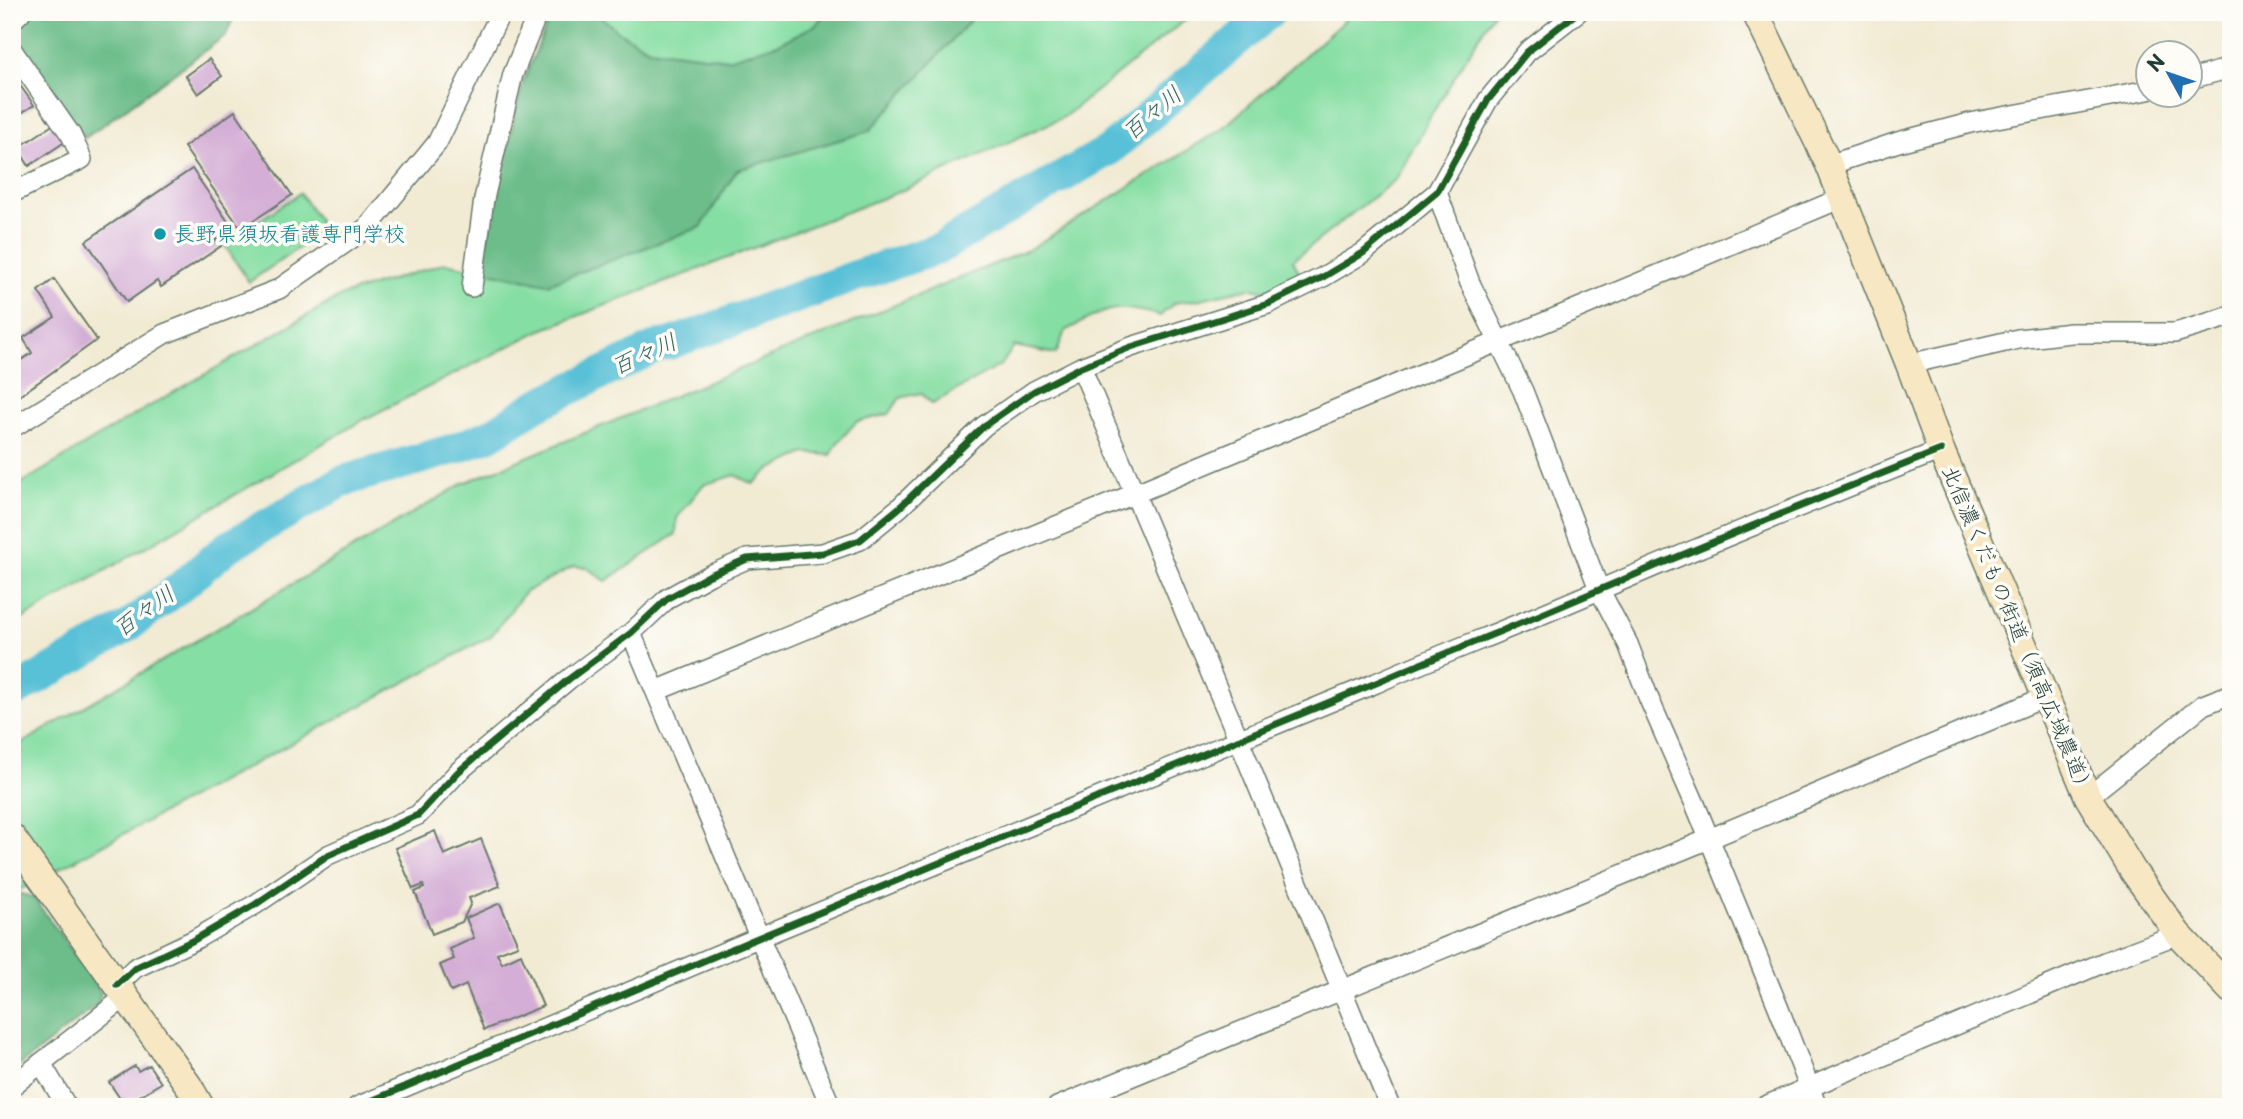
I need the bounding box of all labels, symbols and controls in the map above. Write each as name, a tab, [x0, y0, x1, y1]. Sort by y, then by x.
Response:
north arrow	[2134, 38, 2204, 108]
text: N	[2140, 48, 2171, 77]
water label: 百々川	[1113, 76, 1189, 147]
place label: 長野県須坂看護専門学校	[174, 216, 405, 248]
marker: 長野県須坂看護専門学校	[152, 226, 168, 242]
water label: 百々川	[605, 323, 682, 383]
street label: 北信濃くだもの街道（須高広域農道）	[1935, 460, 2104, 801]
water label: 百々川	[105, 575, 181, 644]

